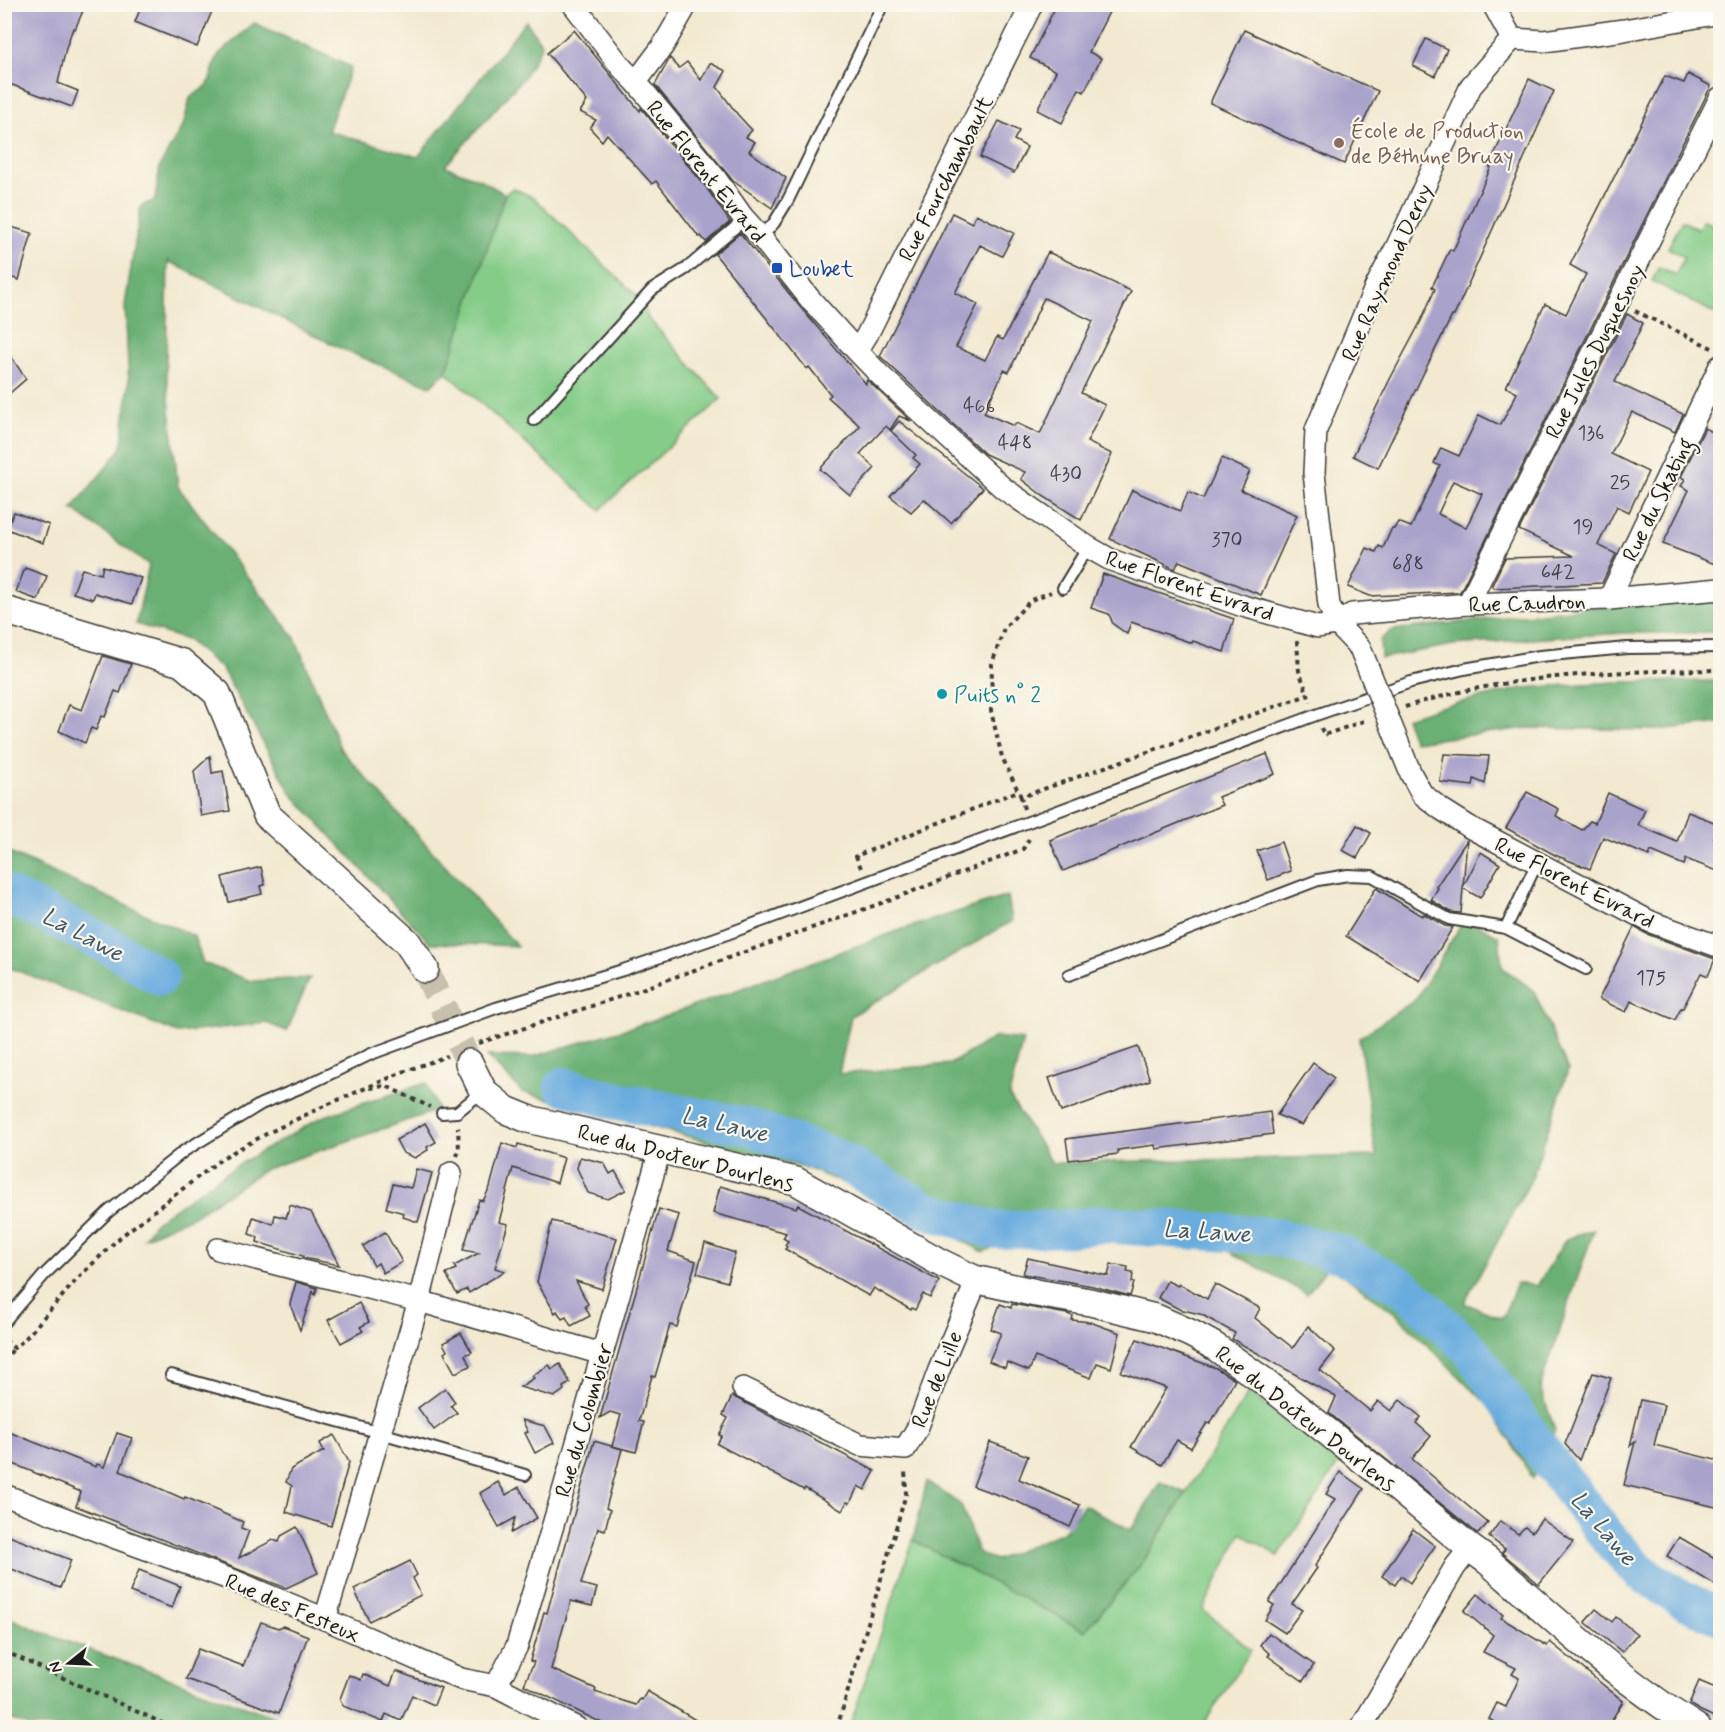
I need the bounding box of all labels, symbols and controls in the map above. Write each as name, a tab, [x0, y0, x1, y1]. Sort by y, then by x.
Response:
street label: Rue Fourchambault	[893, 91, 1001, 266]
street label: Rue Florent Evrard	[639, 95, 772, 249]
place label: École de Production de Béthune Bruay	[1351, 117, 1524, 171]
marker: École de Production de Béthune Bruay	[1332, 136, 1346, 150]
street label: Rue Raymond Deruy	[1336, 180, 1440, 366]
place label: Loubet	[789, 256, 854, 284]
street label: Rue Jules Duquesnoy	[1540, 260, 1652, 444]
marker: Loubet	[770, 261, 784, 275]
house number: 466	[963, 393, 995, 420]
house number: 136	[1578, 420, 1604, 447]
house number: 448	[998, 430, 1032, 457]
street label: Rue du Skating	[1617, 433, 1704, 568]
house number: 430	[1050, 461, 1082, 488]
house number: 25	[1610, 470, 1630, 497]
house number: 19	[1573, 514, 1593, 541]
house number: 370	[1211, 527, 1243, 554]
street label: Rue Florent Evrard	[1102, 545, 1277, 629]
house number: 688	[1392, 551, 1424, 578]
house number: 642	[1541, 559, 1575, 586]
street label: Rue Caudron	[1468, 588, 1586, 620]
place label: Puits n° 2	[954, 682, 1041, 710]
marker: Puits n° 2	[935, 687, 949, 701]
street label: Rue Florent Evrard	[1489, 831, 1659, 936]
water label: La Lawe	[36, 901, 129, 970]
house number: 175	[1636, 965, 1666, 992]
water label: La Lawe	[678, 1100, 772, 1151]
street label: Rue du Docteur Dourlens	[574, 1119, 797, 1199]
water label: La Lawe	[1162, 1214, 1253, 1251]
street label: Rue de Lille	[906, 1327, 970, 1432]
street label: Rue du Colombier	[550, 1340, 620, 1501]
street label: Rue du Docteur Dourlens	[1209, 1340, 1401, 1499]
water label: La Lawe	[1563, 1485, 1643, 1573]
street label: Rue des Festeux	[220, 1568, 364, 1650]
north arrow	[39, 1633, 99, 1693]
text: N	[45, 1659, 68, 1675]

